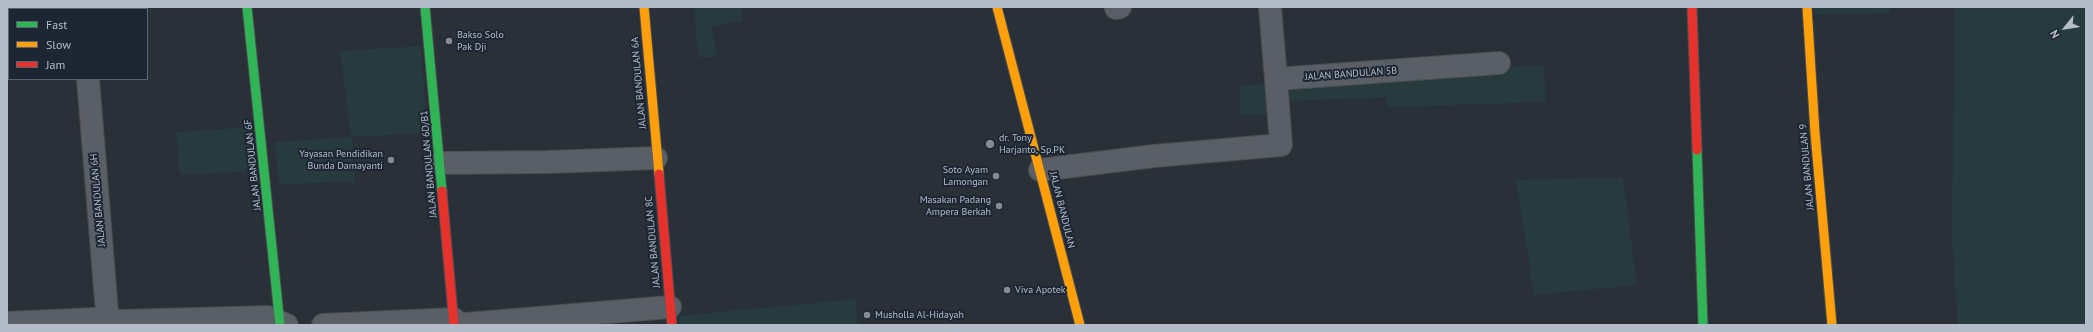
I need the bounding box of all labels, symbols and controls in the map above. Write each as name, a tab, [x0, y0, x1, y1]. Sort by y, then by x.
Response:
legend	[8, 8, 148, 80]
north arrow	[2045, 8, 2085, 48]
text: Fast	[46, 17, 67, 32]
text: N	[2047, 27, 2062, 41]
place label: Bakso Solo Pak Dji	[457, 29, 504, 52]
marker: Bakso Solo Pak Dji	[444, 36, 454, 46]
street label: JALAN BANDULAN 6A	[629, 36, 649, 130]
text: Slow	[46, 37, 71, 52]
text: Jam	[46, 57, 65, 72]
street label: JALAN BANDULAN 5B	[1304, 65, 1398, 83]
street label: JALAN BANDULAN 6D/B1	[418, 110, 440, 218]
street label: JALAN BANDULAN 6F	[242, 119, 264, 211]
street label: JALAN BANDULAN 9	[1797, 123, 1817, 211]
place label: dr. Tony Harjanto, Sp.PK	[999, 132, 1065, 156]
marker: dr. Tony Harjanto, Sp.PK	[984, 138, 996, 150]
place label: Yayasan Pendidikan Bunda Damayanti	[299, 148, 383, 172]
street label: JALAN BANDULAN 6H	[88, 153, 108, 247]
marker: Yayasan Pendidikan Bunda Damayanti	[386, 155, 396, 165]
place label: Soto Ayam Lamongan	[943, 164, 988, 188]
street label: JALAN BANDULAN	[1047, 170, 1077, 250]
marker: Soto Ayam Lamongan	[991, 171, 1001, 181]
place label: Masakan Padang Ampera Berkah	[920, 194, 991, 218]
street label: JALAN BANDULAN 8C	[643, 195, 663, 289]
marker: Masakan Padang Ampera Berkah	[994, 201, 1004, 211]
place label: Viva Apotek	[1015, 284, 1066, 296]
marker: Viva Apotek	[1002, 285, 1012, 295]
place label: Musholla Al-Hidayah	[875, 309, 964, 321]
marker: Musholla Al-Hidayah	[862, 310, 872, 320]

